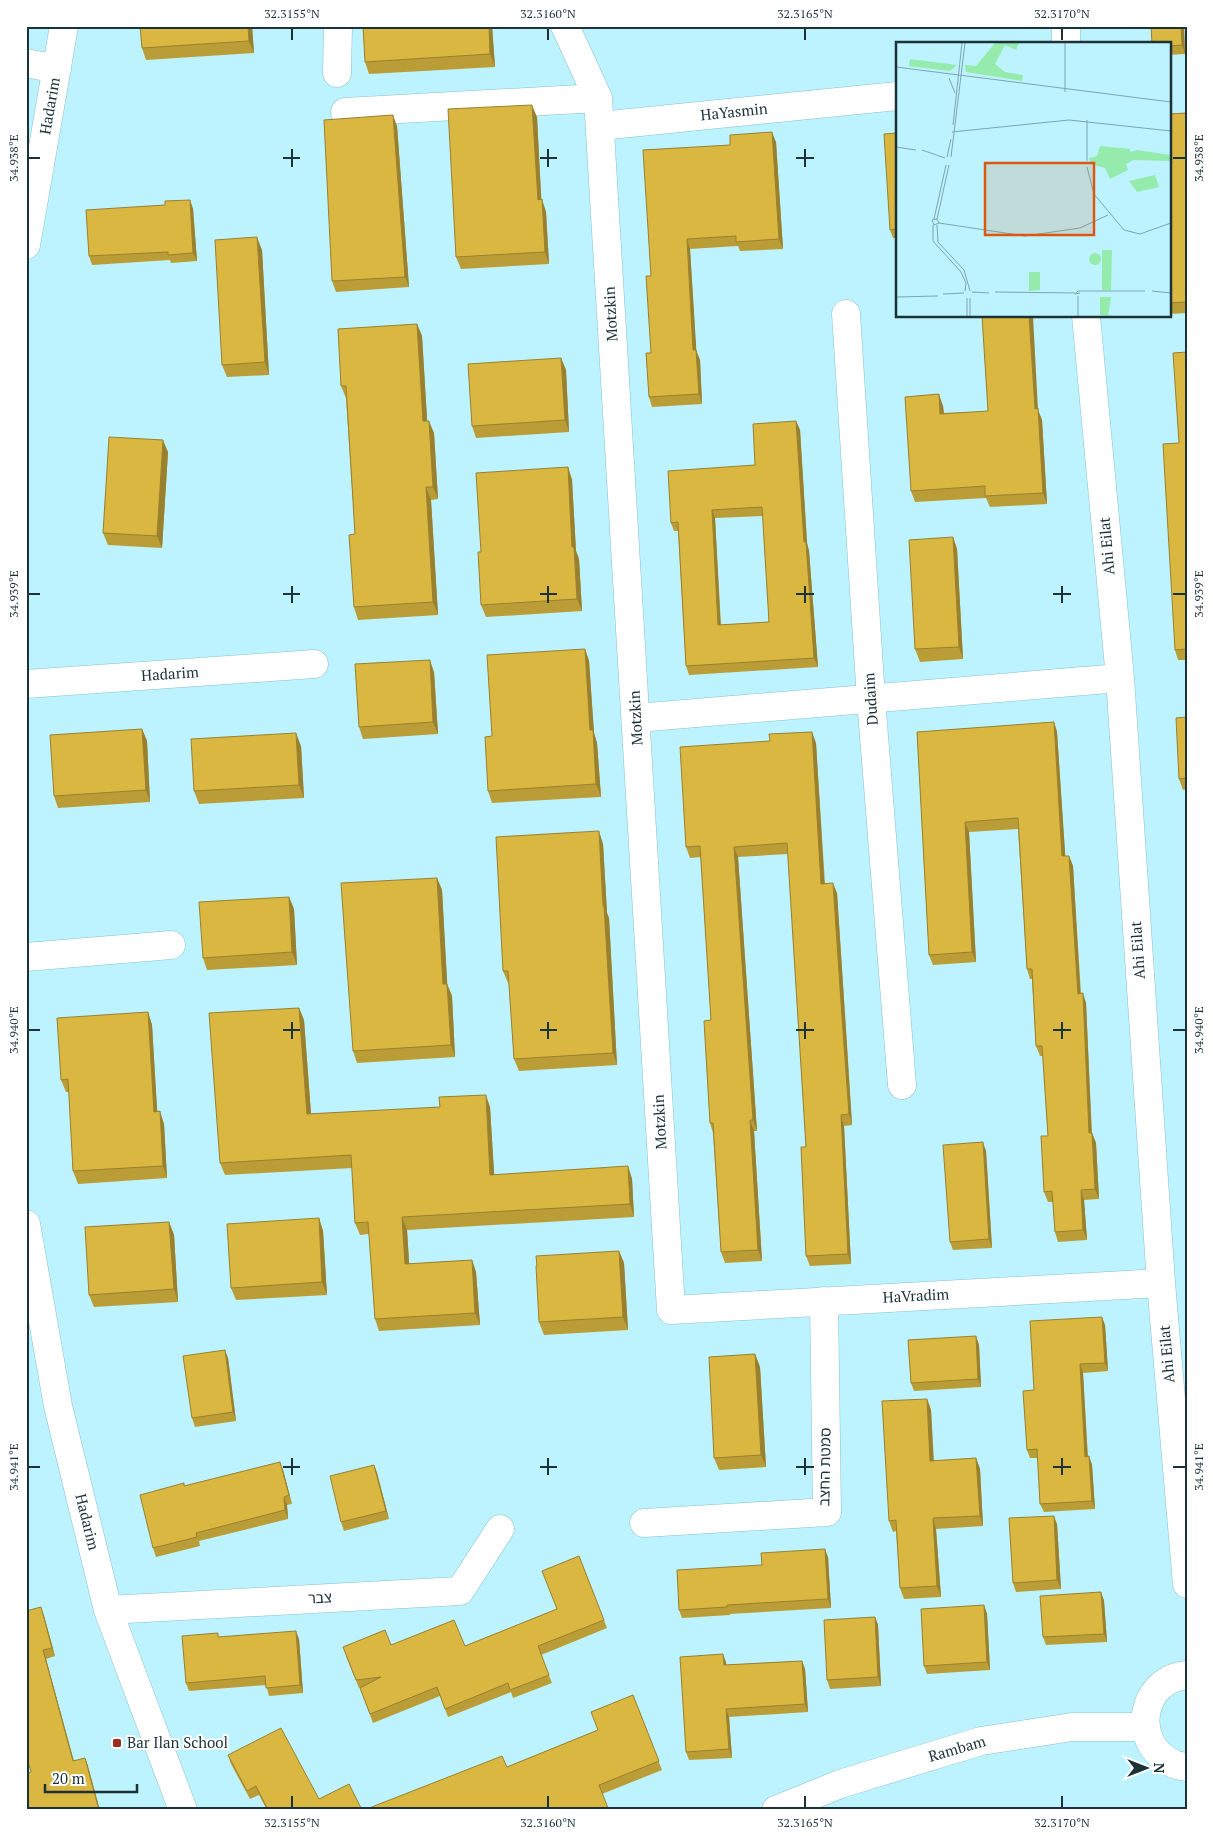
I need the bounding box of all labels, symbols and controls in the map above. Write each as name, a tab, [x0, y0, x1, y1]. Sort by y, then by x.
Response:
text: 32.3155°N	[264, 6, 320, 21]
text: 32.3160°N	[520, 6, 576, 21]
text: 32.3165°N	[777, 6, 833, 21]
text: 32.3170°N	[1034, 6, 1090, 21]
inset map	[896, 42, 1170, 318]
street label: Hadarim	[34, 76, 64, 136]
street label: HaYasmin	[699, 98, 769, 124]
text: 34.938°E	[6, 134, 21, 182]
text: 34.938°E	[1191, 134, 1206, 182]
street label: Motzkin	[599, 286, 621, 342]
street label: Ahi Eilat	[1093, 516, 1118, 576]
text: 34.939°E	[6, 570, 21, 618]
text: 34.939°E	[1191, 570, 1206, 618]
street label: Hadarim	[140, 661, 199, 685]
street label: Dudaim	[858, 672, 882, 726]
street label: Motzkin	[624, 690, 646, 746]
street label: Ahi Eilat	[1125, 920, 1149, 980]
text: 34.940°E	[6, 1006, 21, 1054]
text: 34.940°E	[1191, 1006, 1206, 1054]
street label: Motzkin	[648, 1094, 670, 1150]
street label: HaVradim	[882, 1283, 950, 1307]
street label: Ahi Eilat	[1153, 1324, 1178, 1384]
street label: סמטת החצב	[813, 1427, 835, 1507]
text: 34.941°E	[6, 1443, 21, 1491]
text: 34.941°E	[1191, 1443, 1206, 1491]
street label: Hadarim	[71, 1491, 105, 1552]
street label: צבר	[307, 1586, 332, 1608]
street label: Rambam	[926, 1730, 988, 1766]
place label: Bar Ilan School	[127, 1732, 228, 1752]
marker: Bar Ilan School	[111, 1737, 123, 1749]
north arrow	[1120, 1744, 1170, 1794]
scale bar	[45, 1761, 138, 1793]
text: N	[1150, 1763, 1169, 1774]
text: 20 m	[52, 1768, 85, 1788]
text: 32.3155°N	[264, 1815, 320, 1830]
text: 32.3160°N	[520, 1815, 576, 1830]
text: 32.3165°N	[777, 1815, 833, 1830]
text: 32.3170°N	[1034, 1815, 1090, 1830]

